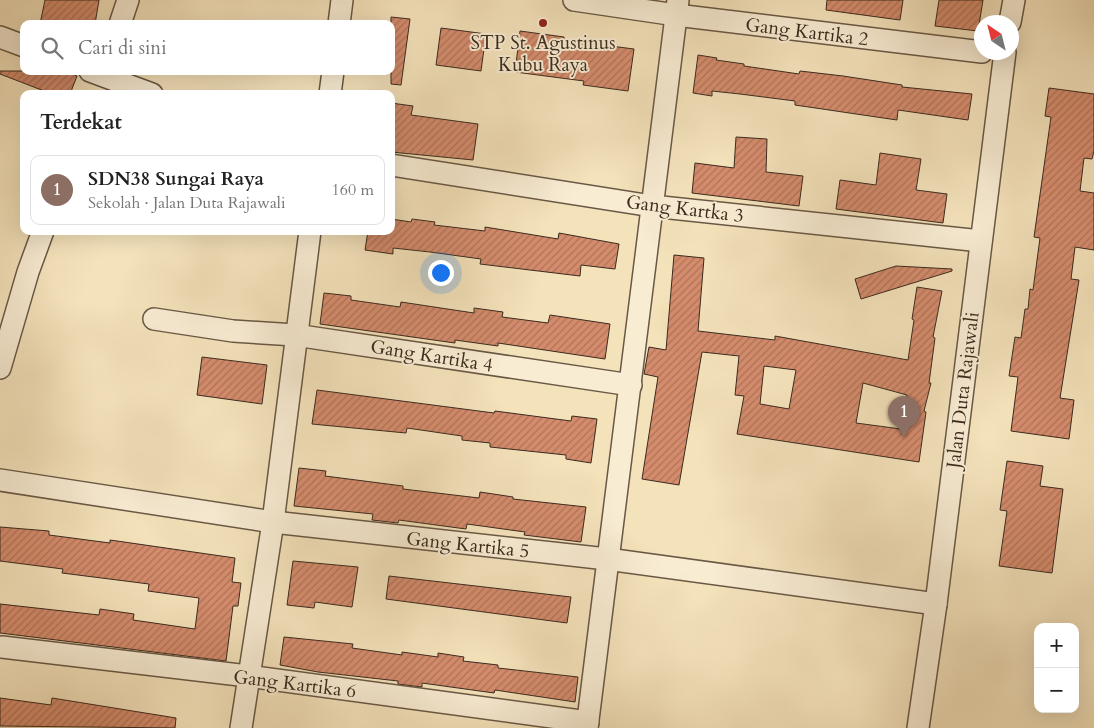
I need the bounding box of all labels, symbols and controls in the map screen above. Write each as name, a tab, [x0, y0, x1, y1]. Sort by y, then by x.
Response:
street label: Gang Kartika 2	[744, 12, 870, 52]
north arrow	[974, 15, 1019, 60]
marker: STP St. Agustinus Kubu Raya	[537, 17, 549, 29]
search box	[20, 20, 395, 75]
place label: STP St. Agustinus Kubu Raya	[470, 30, 616, 78]
icon: search	[38, 34, 66, 62]
text: Cari di sini	[78, 35, 167, 61]
text: Terdekat	[40, 108, 122, 137]
text: SDN38 Sungai Raya	[88, 166, 264, 192]
text: 1	[53, 179, 61, 201]
text: 160 m	[332, 179, 374, 201]
street label: Gang Kartka 3	[625, 189, 745, 229]
text: Sekolah · Jalan Duta Rajawali	[88, 192, 285, 214]
your location	[428, 260, 454, 286]
street label: Jalan Duta Rajawali	[940, 310, 985, 473]
street label: Gang Kartika 4	[369, 333, 495, 379]
pin: 1	[888, 396, 920, 437]
street label: Gang Kartika 5	[405, 526, 531, 564]
map controls	[1034, 623, 1079, 713]
button: +	[1034, 623, 1079, 668]
street label: Gang Kartika 6	[232, 664, 358, 704]
button: −	[1034, 668, 1079, 713]

